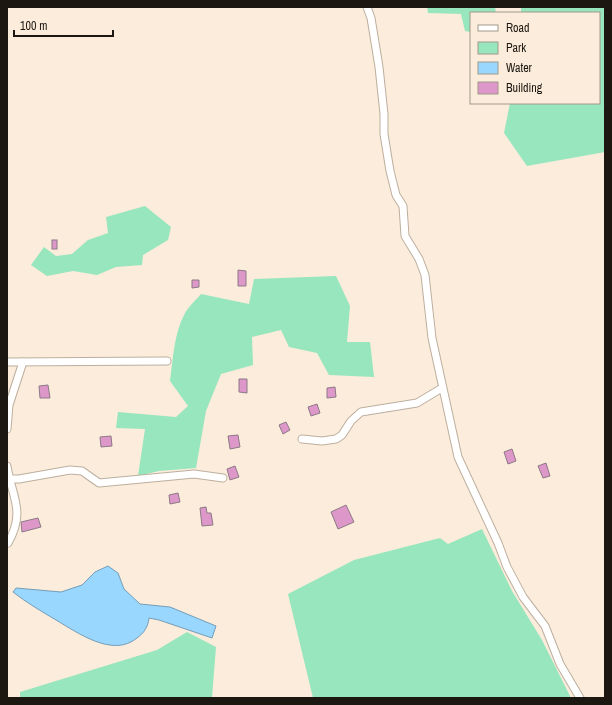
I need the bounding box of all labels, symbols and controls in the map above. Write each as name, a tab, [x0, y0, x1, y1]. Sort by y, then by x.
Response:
scale bar	[14, 12, 113, 38]
legend	[470, 12, 600, 104]
text: 100 m	[20, 18, 47, 34]
text: Road	[506, 20, 530, 36]
text: Park	[506, 40, 526, 56]
text: Water	[506, 60, 533, 76]
text: Building	[506, 80, 543, 96]

